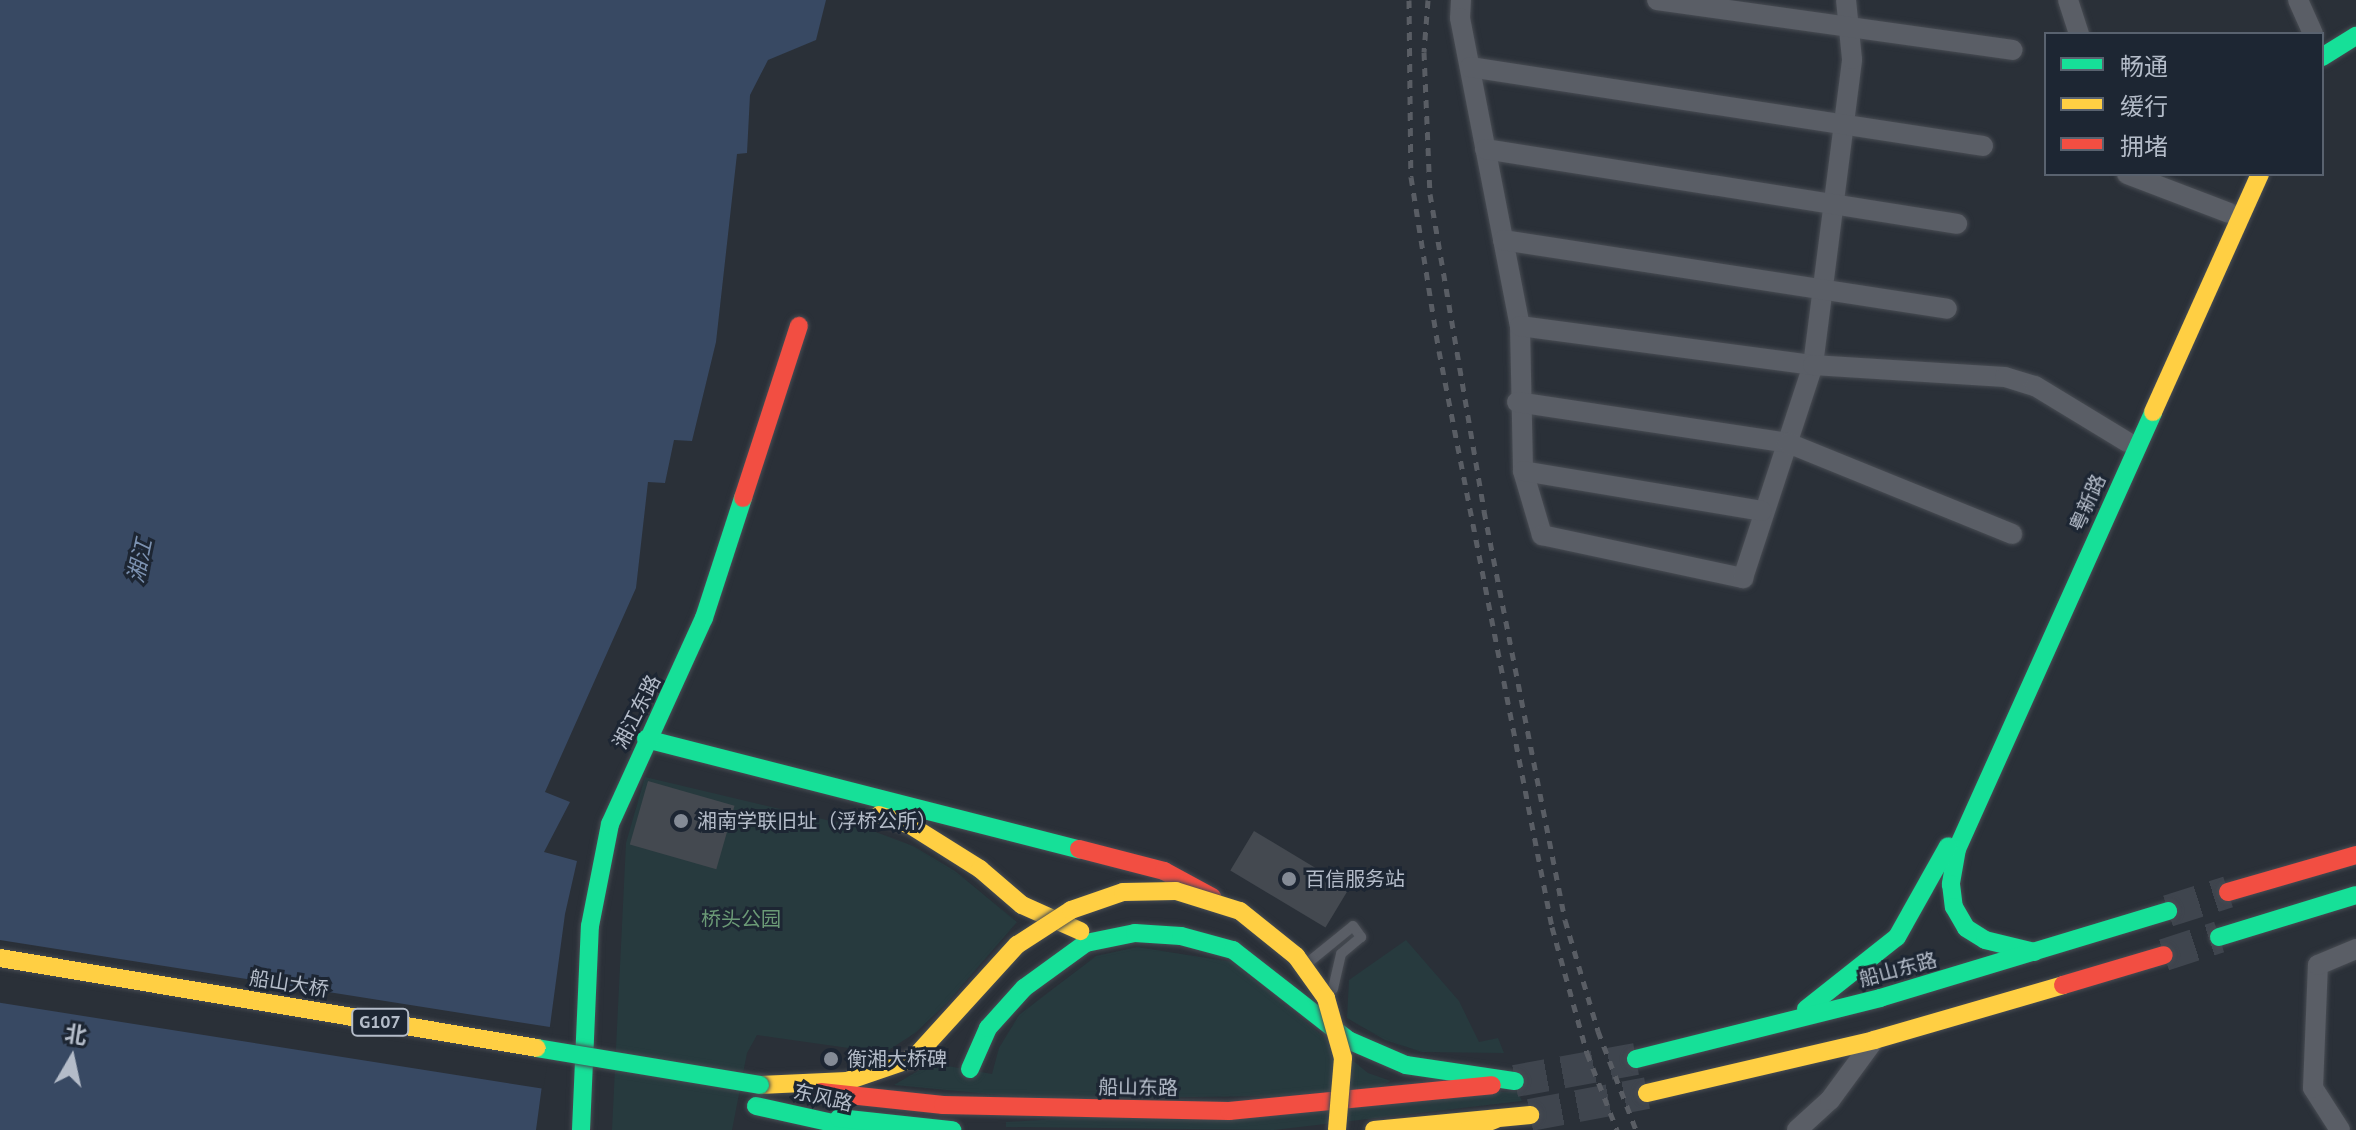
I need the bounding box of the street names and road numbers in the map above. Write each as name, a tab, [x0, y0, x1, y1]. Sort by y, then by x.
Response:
street label: 粤新路	[2065, 471, 2111, 535]
street label: 湘江东路	[608, 671, 666, 753]
street label: 船山东路	[1856, 948, 1940, 992]
street label: 船山大桥	[248, 966, 330, 1002]
road number: G107	[350, 1008, 410, 1036]
street label: 船山东路	[1098, 1075, 1178, 1101]
street label: 东风路	[791, 1080, 855, 1116]

